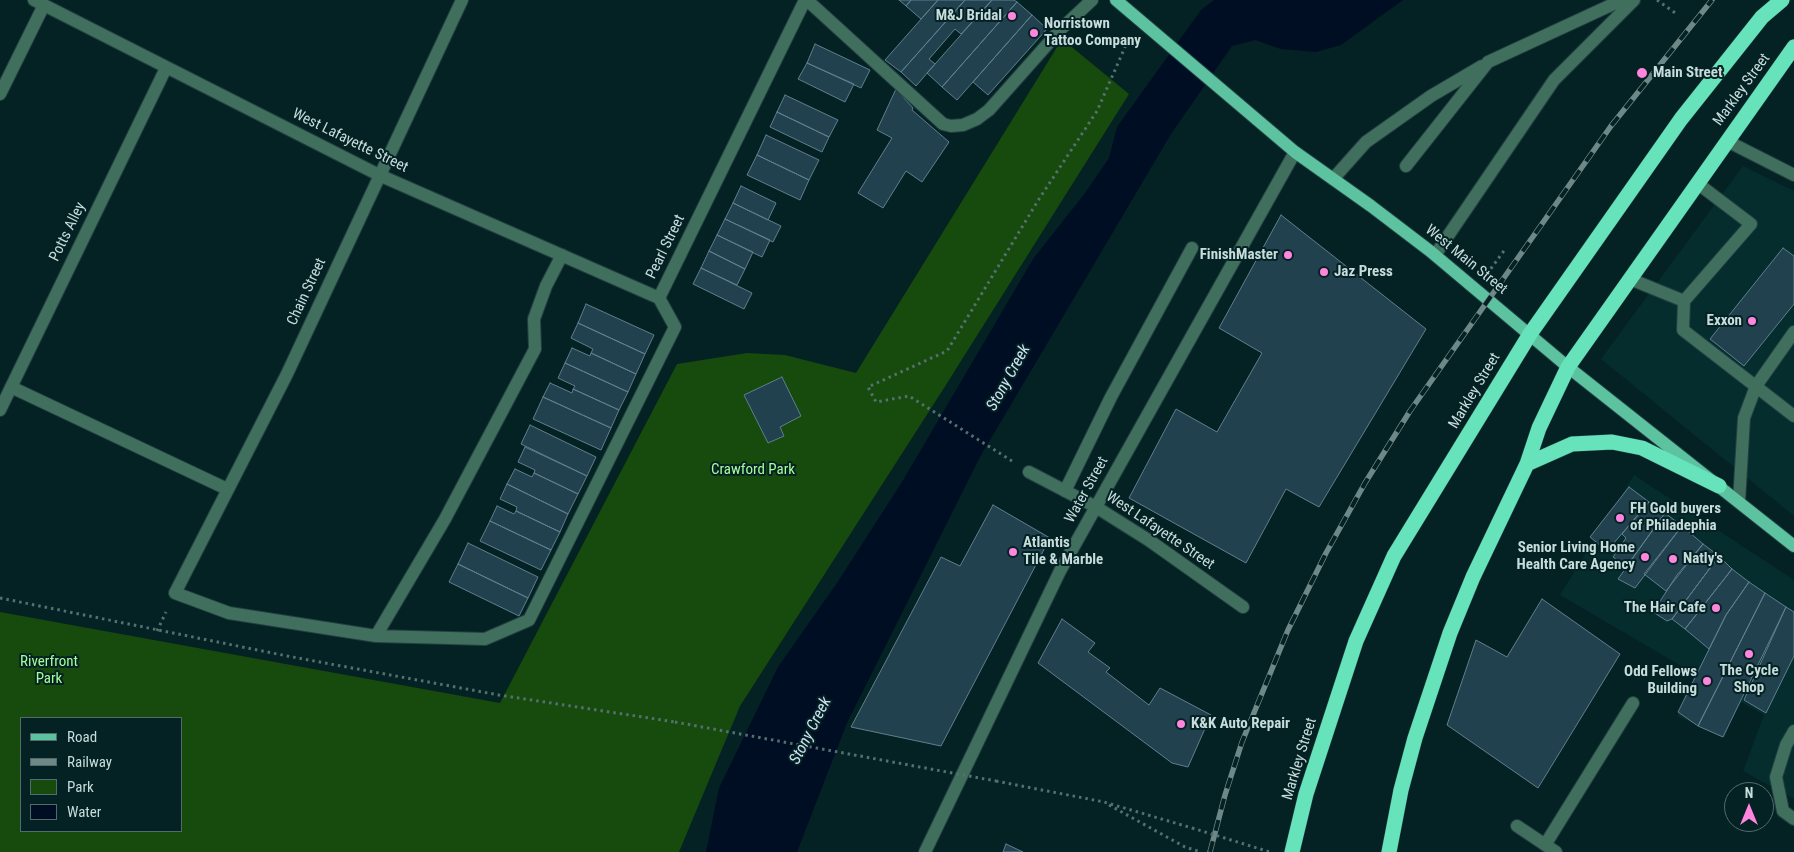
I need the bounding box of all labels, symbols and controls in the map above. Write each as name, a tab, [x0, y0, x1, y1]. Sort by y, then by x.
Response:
place label: M&J Bridal	[936, 7, 1002, 25]
marker: M&J Bridal	[1006, 10, 1018, 22]
place label: Norristown Tattoo Company	[1044, 15, 1141, 50]
marker: Norristown Tattoo Company	[1028, 27, 1040, 39]
street label: Markley Street	[1710, 50, 1774, 130]
place label: Main Street	[1653, 64, 1723, 82]
marker: Main Street	[1635, 66, 1649, 80]
street label: West Lafayette Street	[289, 105, 411, 177]
street label: Potts Alley	[46, 199, 90, 265]
street label: Pearl Street	[643, 212, 689, 282]
street label: West Main Street	[1421, 221, 1511, 299]
place label: FinishMaster	[1200, 246, 1278, 264]
marker: FinishMaster	[1282, 249, 1294, 261]
street label: Chain Street	[284, 255, 330, 329]
place label: Jaz Press	[1334, 263, 1393, 281]
marker: Jaz Press	[1318, 266, 1330, 278]
place label: Exxon	[1707, 312, 1742, 330]
marker: Exxon	[1746, 315, 1758, 327]
water label: Stony Creek	[983, 342, 1035, 414]
street label: Markley Street	[1445, 350, 1505, 432]
street label: Water Street	[1061, 454, 1113, 526]
park label: Crawford Park	[711, 461, 795, 479]
street label: West Lafayette Street	[1102, 488, 1218, 574]
place label: FH Gold buyers of Philadephia	[1630, 500, 1721, 535]
marker: FH Gold buyers of Philadephia	[1614, 512, 1626, 524]
place label: Atlantis Tile & Marble	[1023, 534, 1103, 569]
place label: Senior Living Home Health Care Agency	[1517, 539, 1635, 574]
marker: Atlantis Tile & Marble	[1007, 546, 1019, 558]
place label: Natly's	[1683, 550, 1723, 568]
marker: Senior Living Home Health Care Agency	[1639, 551, 1651, 563]
marker: Natly's	[1667, 553, 1679, 565]
place label: The Hair Cafe	[1624, 599, 1706, 617]
marker: The Hair Cafe	[1710, 602, 1722, 614]
marker: The Cycle Shop	[1743, 648, 1755, 660]
park label: Riverfront Park	[20, 653, 78, 688]
place label: The Cycle Shop	[1719, 662, 1779, 697]
place label: Odd Fellows Building	[1624, 663, 1697, 698]
marker: Odd Fellows Building	[1701, 675, 1713, 687]
water label: Stony Creek	[786, 694, 836, 768]
place label: K&K Auto Repair	[1191, 715, 1290, 733]
street label: Markley Street	[1279, 716, 1321, 802]
legend	[20, 717, 182, 832]
marker: K&K Auto Repair	[1175, 718, 1187, 730]
text: Road	[67, 728, 97, 746]
text: Railway	[67, 753, 112, 771]
text: Park	[67, 778, 94, 796]
north arrow	[1724, 782, 1774, 832]
text: N	[1745, 785, 1753, 801]
text: Water	[67, 803, 101, 821]

